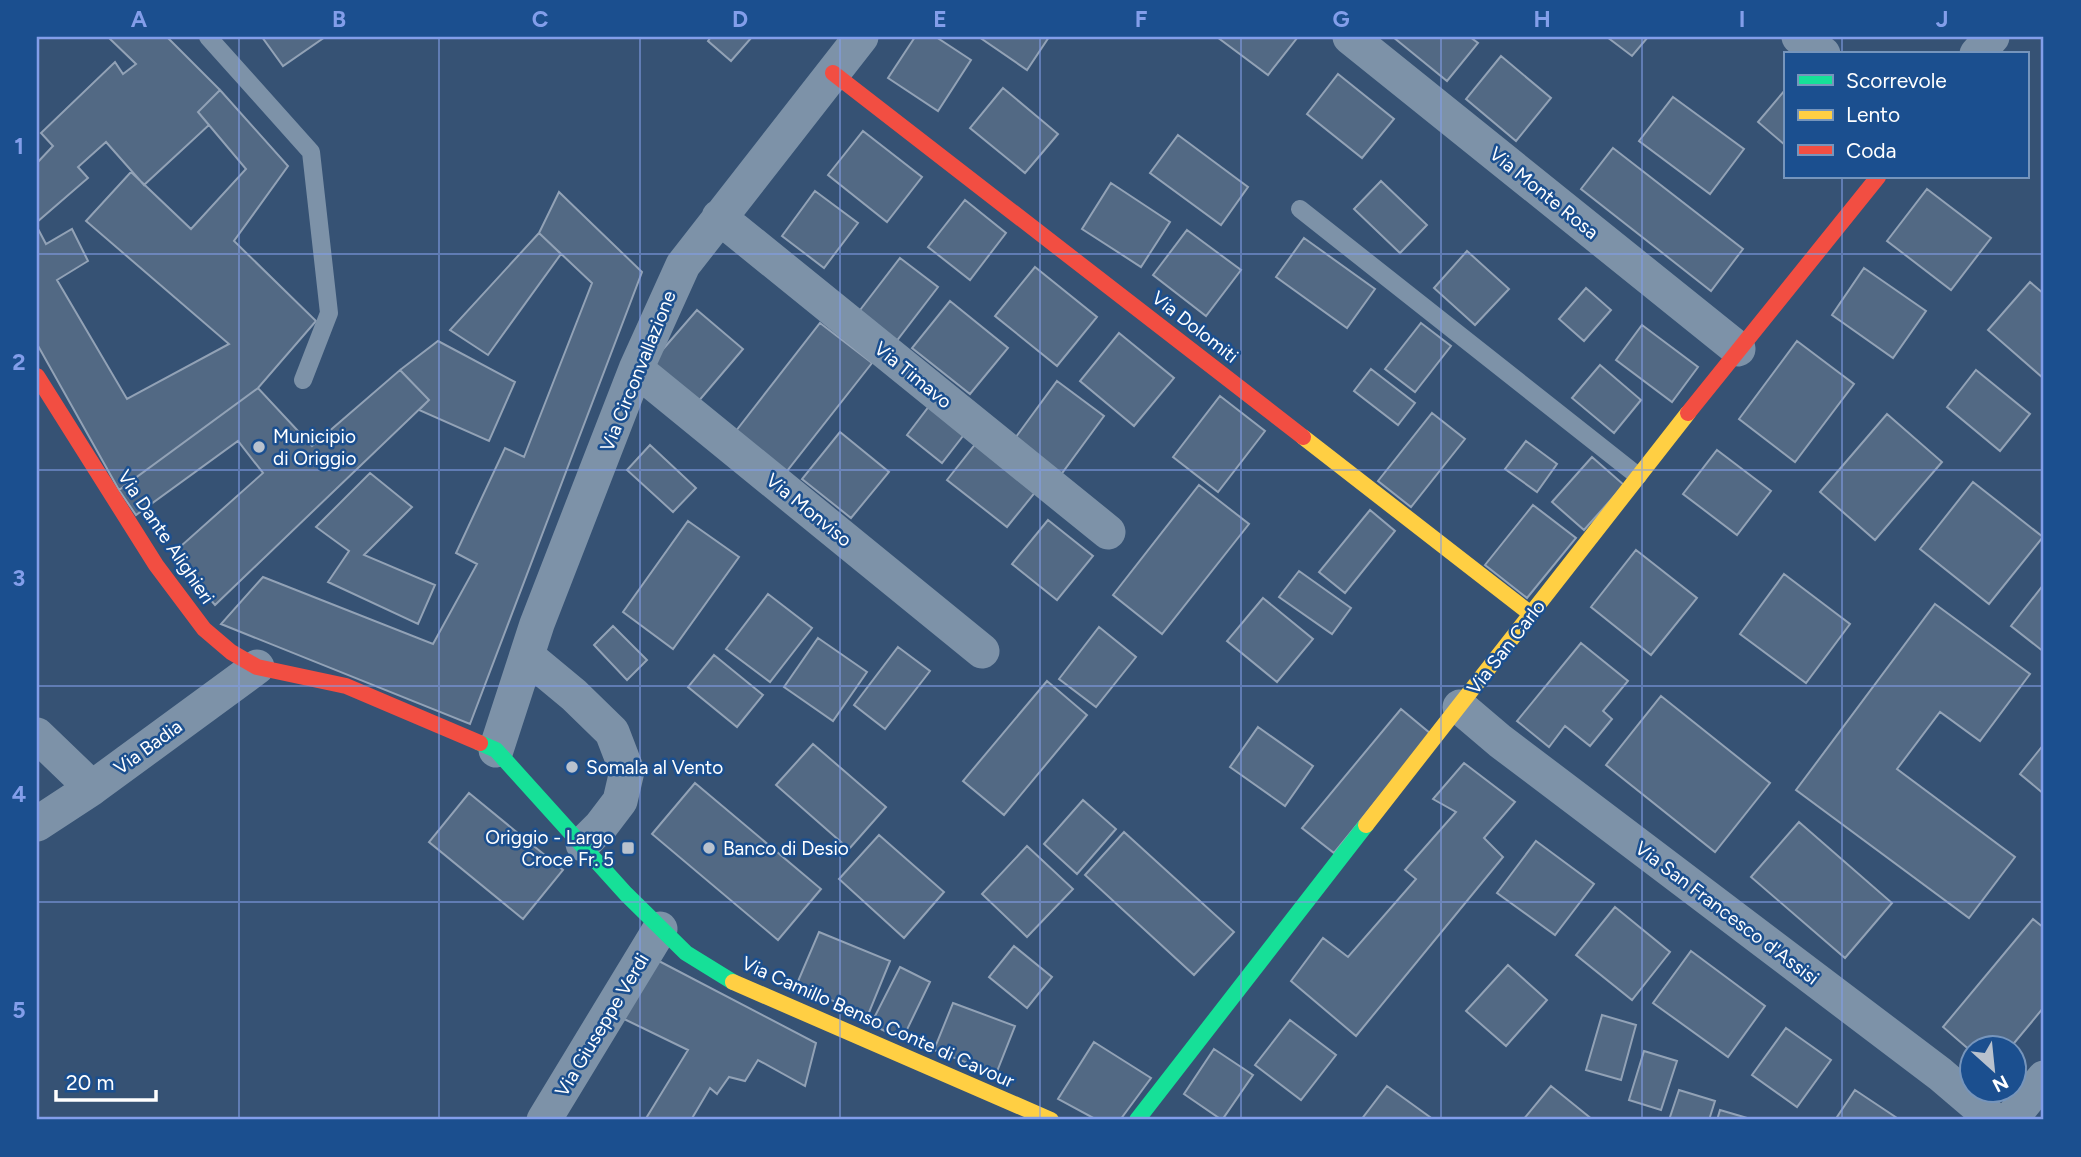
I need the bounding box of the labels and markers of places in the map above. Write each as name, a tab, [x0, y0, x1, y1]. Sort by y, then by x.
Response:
place label: Municipio di Origgio	[273, 425, 357, 470]
marker: Municipio di Origgio	[251, 439, 267, 455]
place label: Somala al Vento	[586, 756, 723, 779]
marker: Somala al Vento	[564, 759, 580, 775]
place label: Origgio - Largo Croce Fr. 5	[485, 826, 614, 871]
place label: Banco di Desio	[723, 837, 849, 860]
marker: Origgio - Largo Croce Fr. 5	[620, 840, 636, 856]
marker: Banco di Desio	[701, 840, 717, 856]

